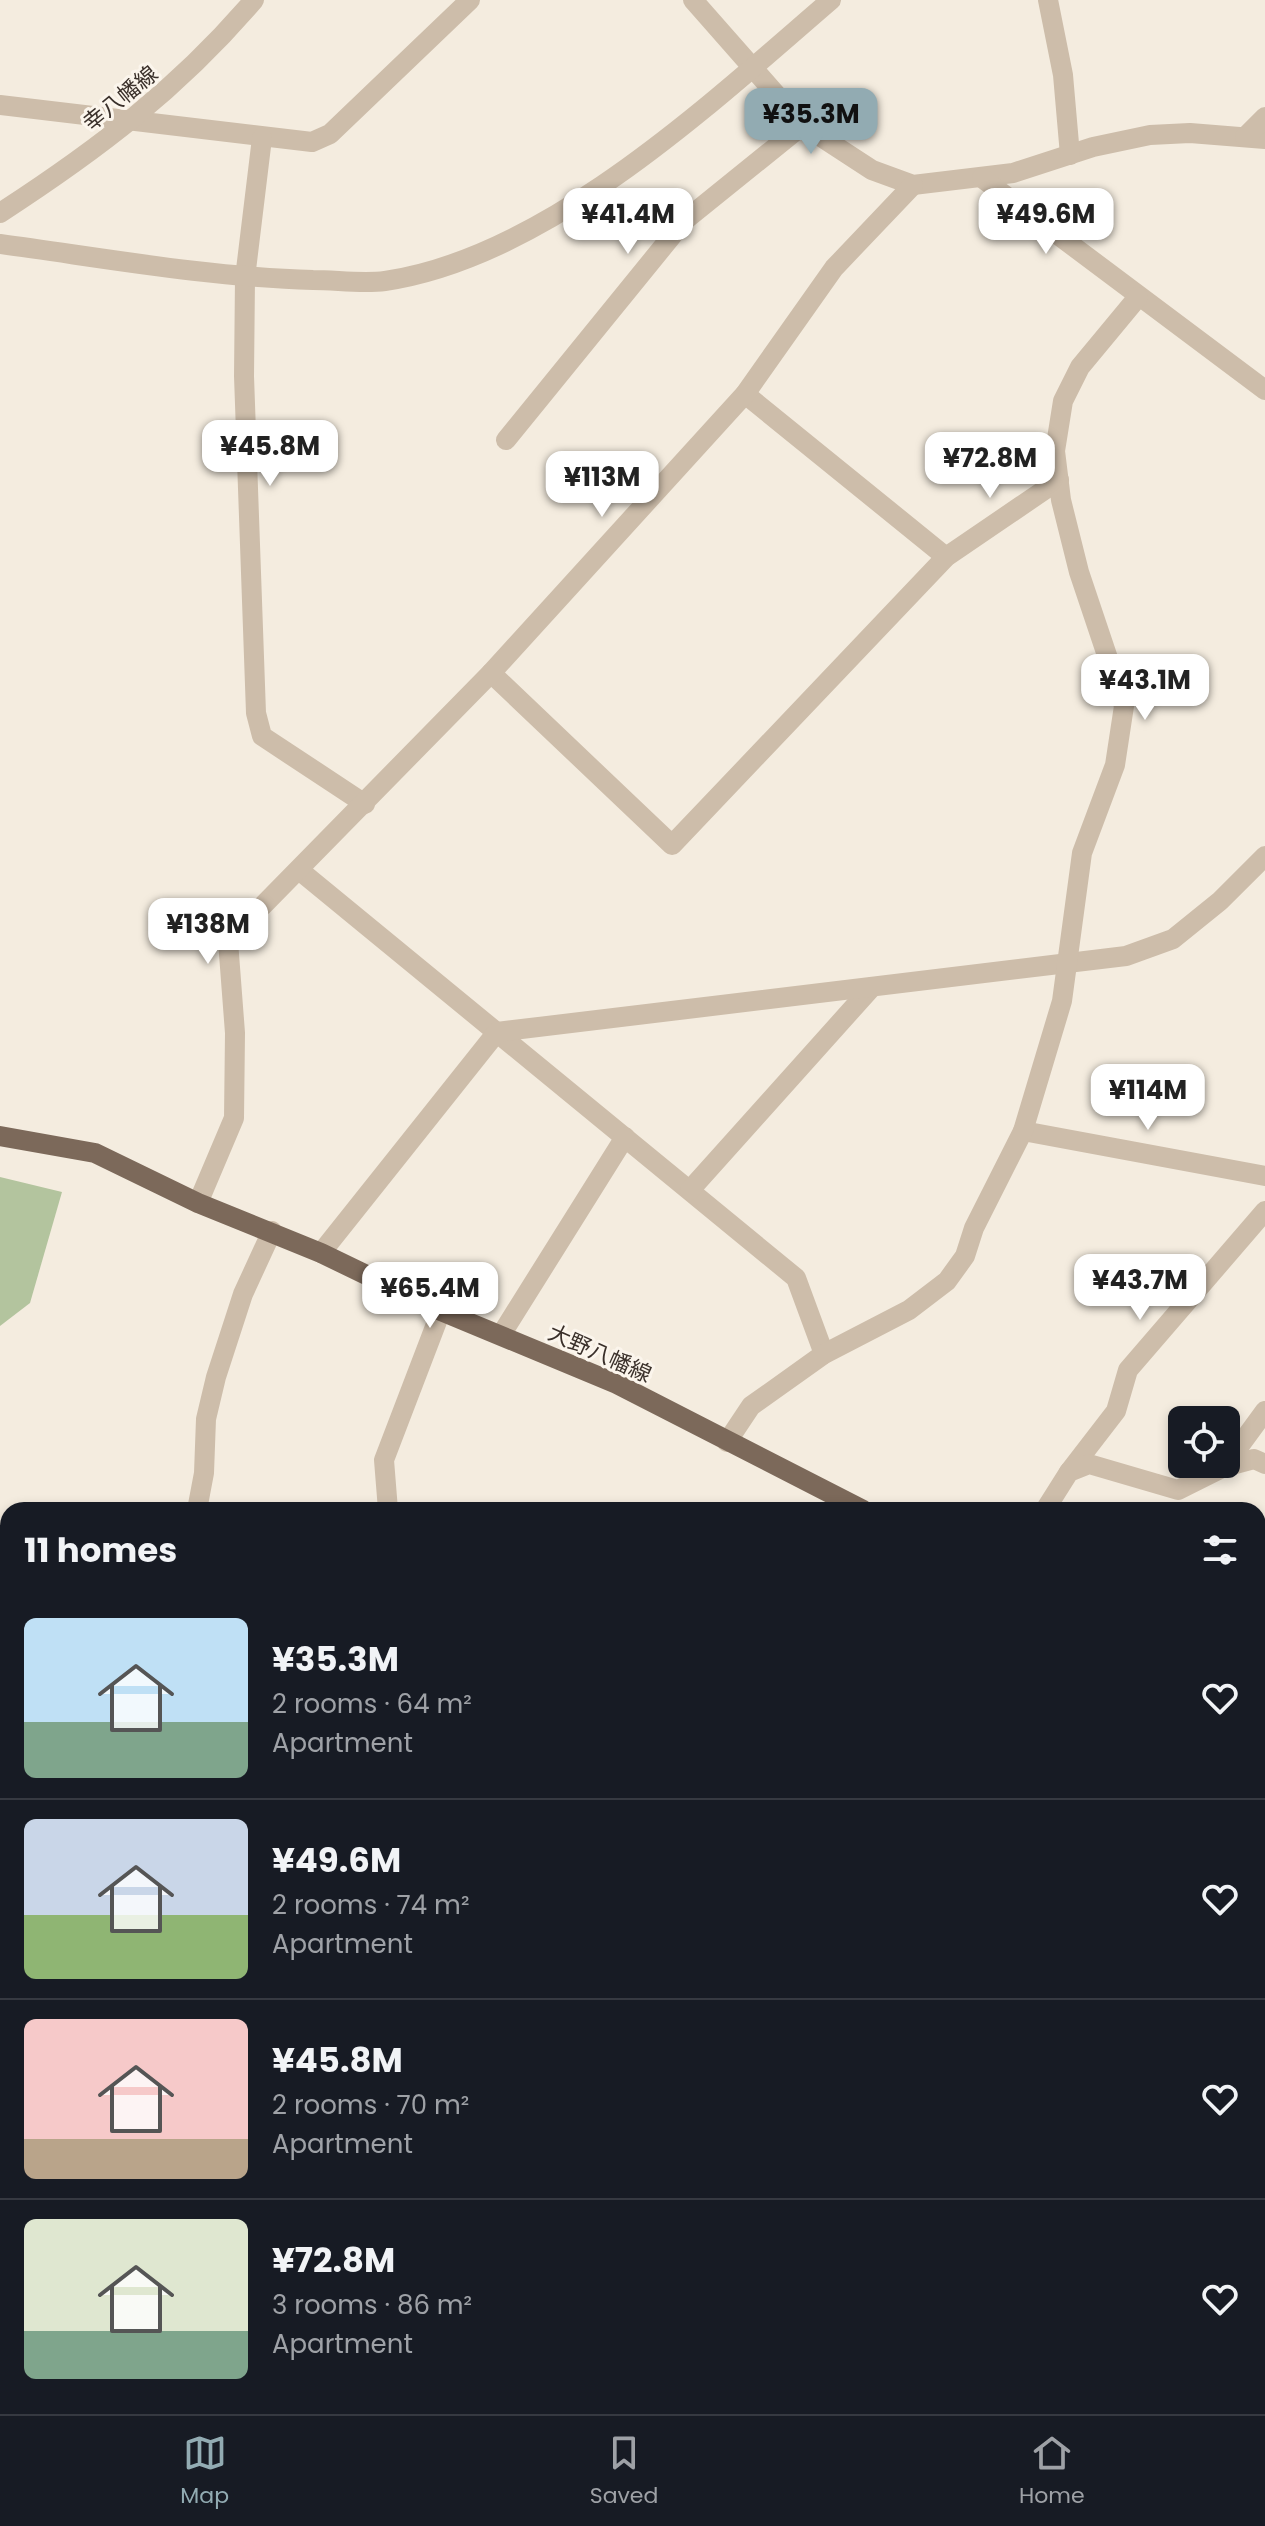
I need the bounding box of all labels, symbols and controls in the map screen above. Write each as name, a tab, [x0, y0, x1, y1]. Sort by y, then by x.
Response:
street label: 幸八幡線	[76, 59, 164, 138]
pin: ¥35.3M	[746, 88, 876, 156]
text: ¥35.3M	[762, 96, 860, 132]
pin: ¥41.4M	[563, 188, 693, 256]
pin: ¥49.6M	[981, 188, 1111, 256]
text: ¥41.4M	[581, 196, 675, 232]
text: ¥49.6M	[997, 196, 1095, 232]
pin: ¥45.8M	[205, 420, 335, 488]
text: ¥45.8M	[220, 428, 320, 464]
pin: ¥72.8M	[925, 432, 1055, 500]
text: ¥72.8M	[943, 440, 1037, 476]
pin: ¥113M	[546, 451, 658, 519]
text: ¥113M	[564, 459, 640, 495]
pin: ¥43.1M	[1080, 654, 1210, 722]
text: ¥43.1M	[1099, 662, 1191, 698]
pin: ¥138M	[152, 898, 264, 966]
text: ¥138M	[166, 906, 250, 942]
pin: ¥114M	[1092, 1064, 1204, 1132]
text: ¥114M	[1109, 1072, 1187, 1108]
pin: ¥43.7M	[1075, 1254, 1205, 1322]
pin: ¥65.4M	[365, 1262, 495, 1330]
text: ¥43.7M	[1092, 1262, 1188, 1298]
text: ¥65.4M	[380, 1270, 480, 1306]
street label: 大野八幡線	[543, 1317, 656, 1390]
map controls	[1168, 1406, 1240, 1478]
button: locate	[1168, 1406, 1240, 1478]
text: 11 homes	[24, 1526, 177, 1574]
icon: filters	[1198, 1528, 1242, 1572]
text: ¥35.3M	[272, 1635, 399, 1683]
icon: home	[88, 1650, 184, 1746]
icon: heart	[1198, 1676, 1242, 1720]
text: 2 rooms · 64 m²	[272, 1686, 472, 1722]
text: Apartment	[272, 1725, 413, 1761]
text: ¥49.6M	[272, 1836, 401, 1884]
icon: home	[88, 1851, 184, 1947]
icon: heart	[1198, 1877, 1242, 1921]
text: 2 rooms · 74 m²	[272, 1887, 469, 1923]
text: Apartment	[272, 1926, 413, 1962]
text: ¥45.8M	[272, 2036, 403, 2084]
icon: home	[88, 2051, 184, 2147]
icon: heart	[1198, 2077, 1242, 2121]
text: 2 rooms · 70 m²	[272, 2087, 469, 2123]
text: Apartment	[272, 2126, 413, 2162]
text: ¥72.8M	[272, 2236, 395, 2284]
icon: home	[88, 2251, 184, 2347]
icon: heart	[1198, 2277, 1242, 2321]
text: 3 rooms · 86 m²	[272, 2287, 472, 2323]
text: Apartment	[272, 2326, 413, 2362]
tab: Map	[180, 2431, 229, 2512]
tab: Saved	[590, 2431, 658, 2512]
tab: Home	[1019, 2431, 1085, 2512]

